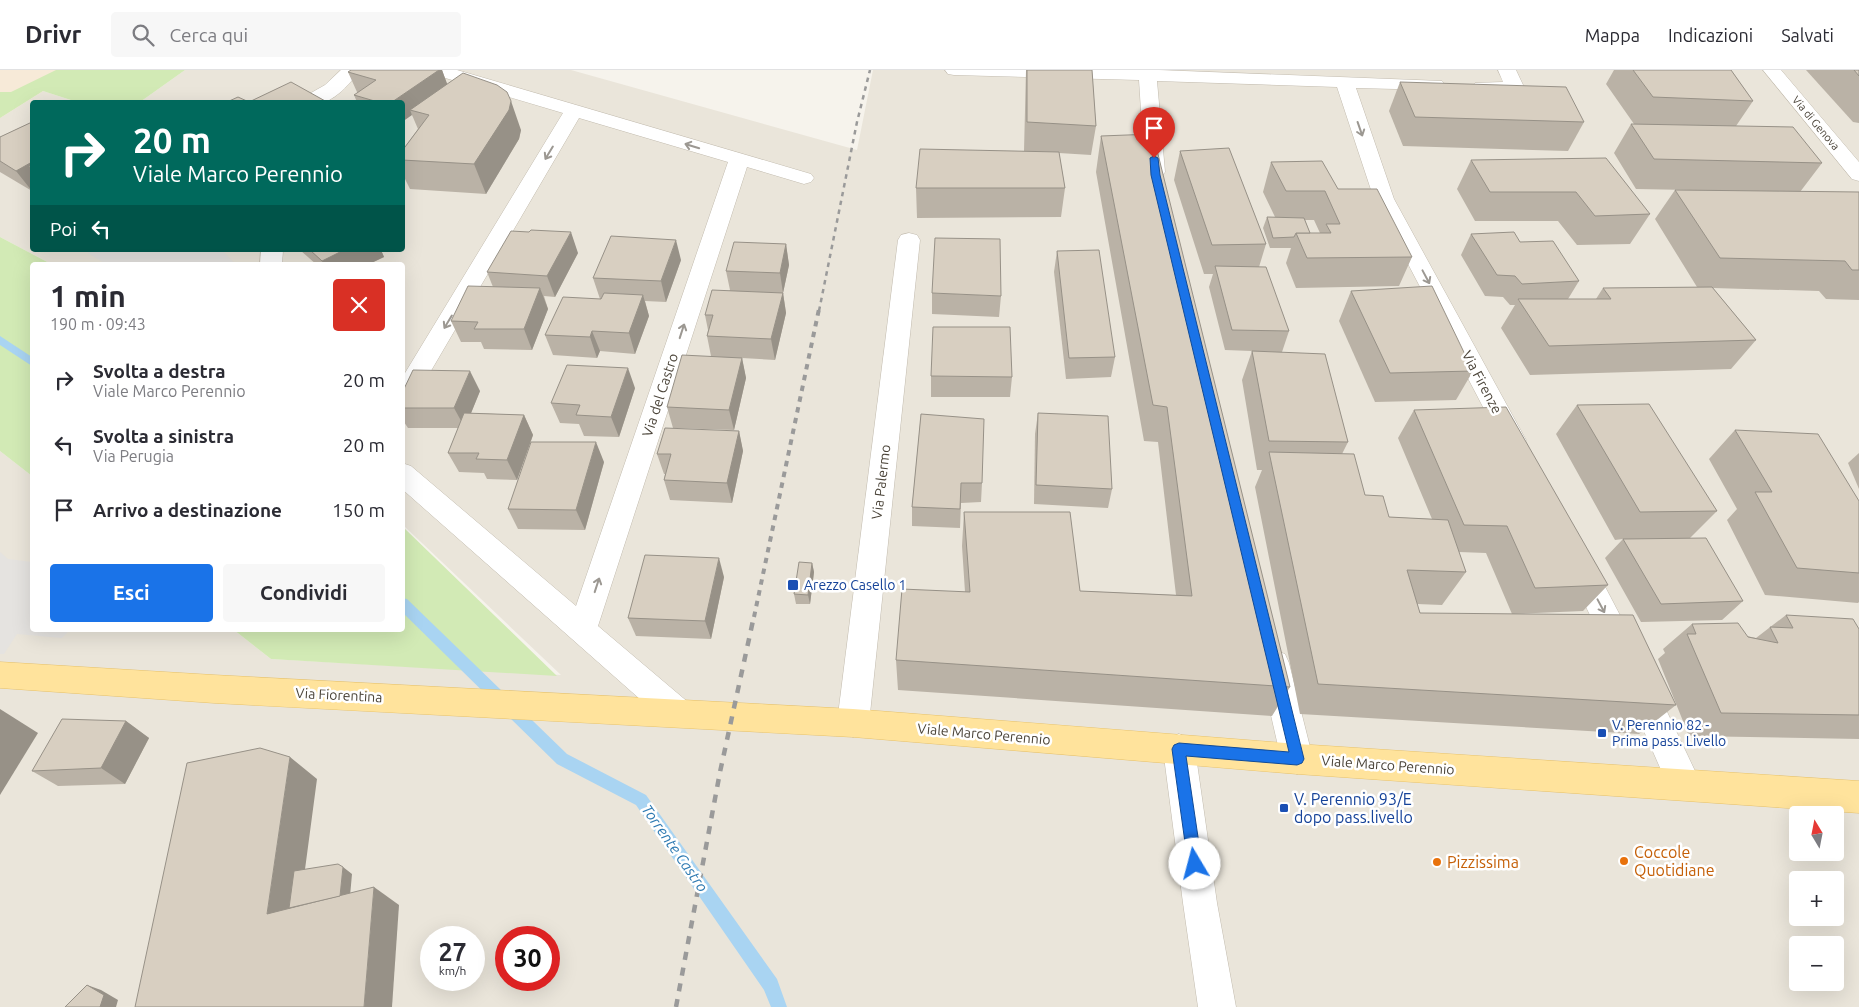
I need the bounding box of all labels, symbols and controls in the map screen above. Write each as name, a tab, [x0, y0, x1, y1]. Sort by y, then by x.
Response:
search box	[111, 12, 461, 57]
text: Drivr	[25, 21, 81, 48]
icon: search	[129, 21, 157, 49]
text: Cerca qui	[169, 24, 248, 46]
text: Mappa	[1585, 25, 1640, 45]
text: Indicazioni	[1668, 25, 1753, 45]
text: Salvati	[1781, 25, 1834, 45]
street label: Via di Genova	[1790, 94, 1842, 152]
pin	[1133, 107, 1175, 158]
icon: arrive	[1140, 114, 1168, 142]
icon: right	[50, 120, 115, 185]
text: 20 m	[133, 120, 211, 160]
one-way arrow	[1356, 121, 1365, 137]
one-way arrow	[684, 141, 700, 151]
one-way arrow	[544, 145, 554, 159]
text: Viale Marco Perennio	[133, 161, 343, 186]
icon: left	[87, 215, 115, 243]
text: Poi	[50, 218, 77, 240]
one-way arrow	[1421, 270, 1431, 285]
text: 1 min	[50, 279, 126, 313]
button: close	[333, 279, 385, 331]
text: 190 m · 09:43	[50, 315, 146, 333]
one-way arrow	[443, 315, 453, 329]
one-way arrow	[678, 324, 687, 339]
street label: Via Firenze	[1459, 348, 1505, 416]
street label: Via del Castro	[639, 351, 681, 439]
text: Svolta a destra	[93, 360, 226, 382]
icon: right	[50, 366, 78, 394]
text: 20 m	[343, 369, 385, 391]
text: Viale Marco Perennio	[93, 382, 246, 400]
text: Svolta a sinistra	[93, 425, 234, 447]
icon: left	[50, 431, 78, 459]
text: 20 m	[343, 434, 385, 456]
street label: Via Palermo	[868, 444, 894, 520]
text: Via Perugia	[93, 447, 174, 465]
icon: arrive	[50, 496, 78, 524]
text: Arrivo a destinazione	[93, 499, 282, 521]
text: 150 m	[332, 499, 385, 521]
button: Esci	[50, 564, 213, 622]
button: Condividi	[223, 564, 385, 622]
one-way arrow	[593, 577, 603, 593]
place label: Arezzo Casello 1	[804, 577, 906, 593]
marker: Arezzo Casello 1	[786, 578, 800, 592]
one-way arrow	[1597, 598, 1607, 613]
street label: Via Fiorentina	[295, 685, 383, 705]
place label: V. Perennio 82 - Prima pass. Livello	[1612, 717, 1726, 749]
street label: Viale Marco Perennio	[917, 720, 1051, 748]
marker: V. Perennio 82 - Prima pass. Livello	[1596, 727, 1608, 739]
street label: Viale Marco Perennio	[1321, 752, 1455, 778]
place label: V. Perennio 93/E dopo pass.livello	[1294, 790, 1413, 826]
water label: Torrente Castro	[639, 801, 711, 895]
marker: V. Perennio 93/E dopo pass.livello	[1278, 802, 1290, 814]
north arrow	[1789, 806, 1844, 861]
map controls	[1789, 806, 1844, 991]
position arrow	[1168, 837, 1220, 889]
place label: Coccole Quotidiane	[1634, 843, 1715, 879]
place label: Pizzissima	[1447, 853, 1519, 871]
marker: Coccole Quotidiane	[1618, 855, 1630, 867]
marker: Pizzissima	[1431, 856, 1443, 868]
button: +	[1789, 871, 1844, 926]
speed limit sign: 30	[495, 926, 560, 991]
button: −	[1789, 936, 1844, 991]
text: 27	[438, 938, 467, 966]
text: km/h	[439, 964, 466, 977]

